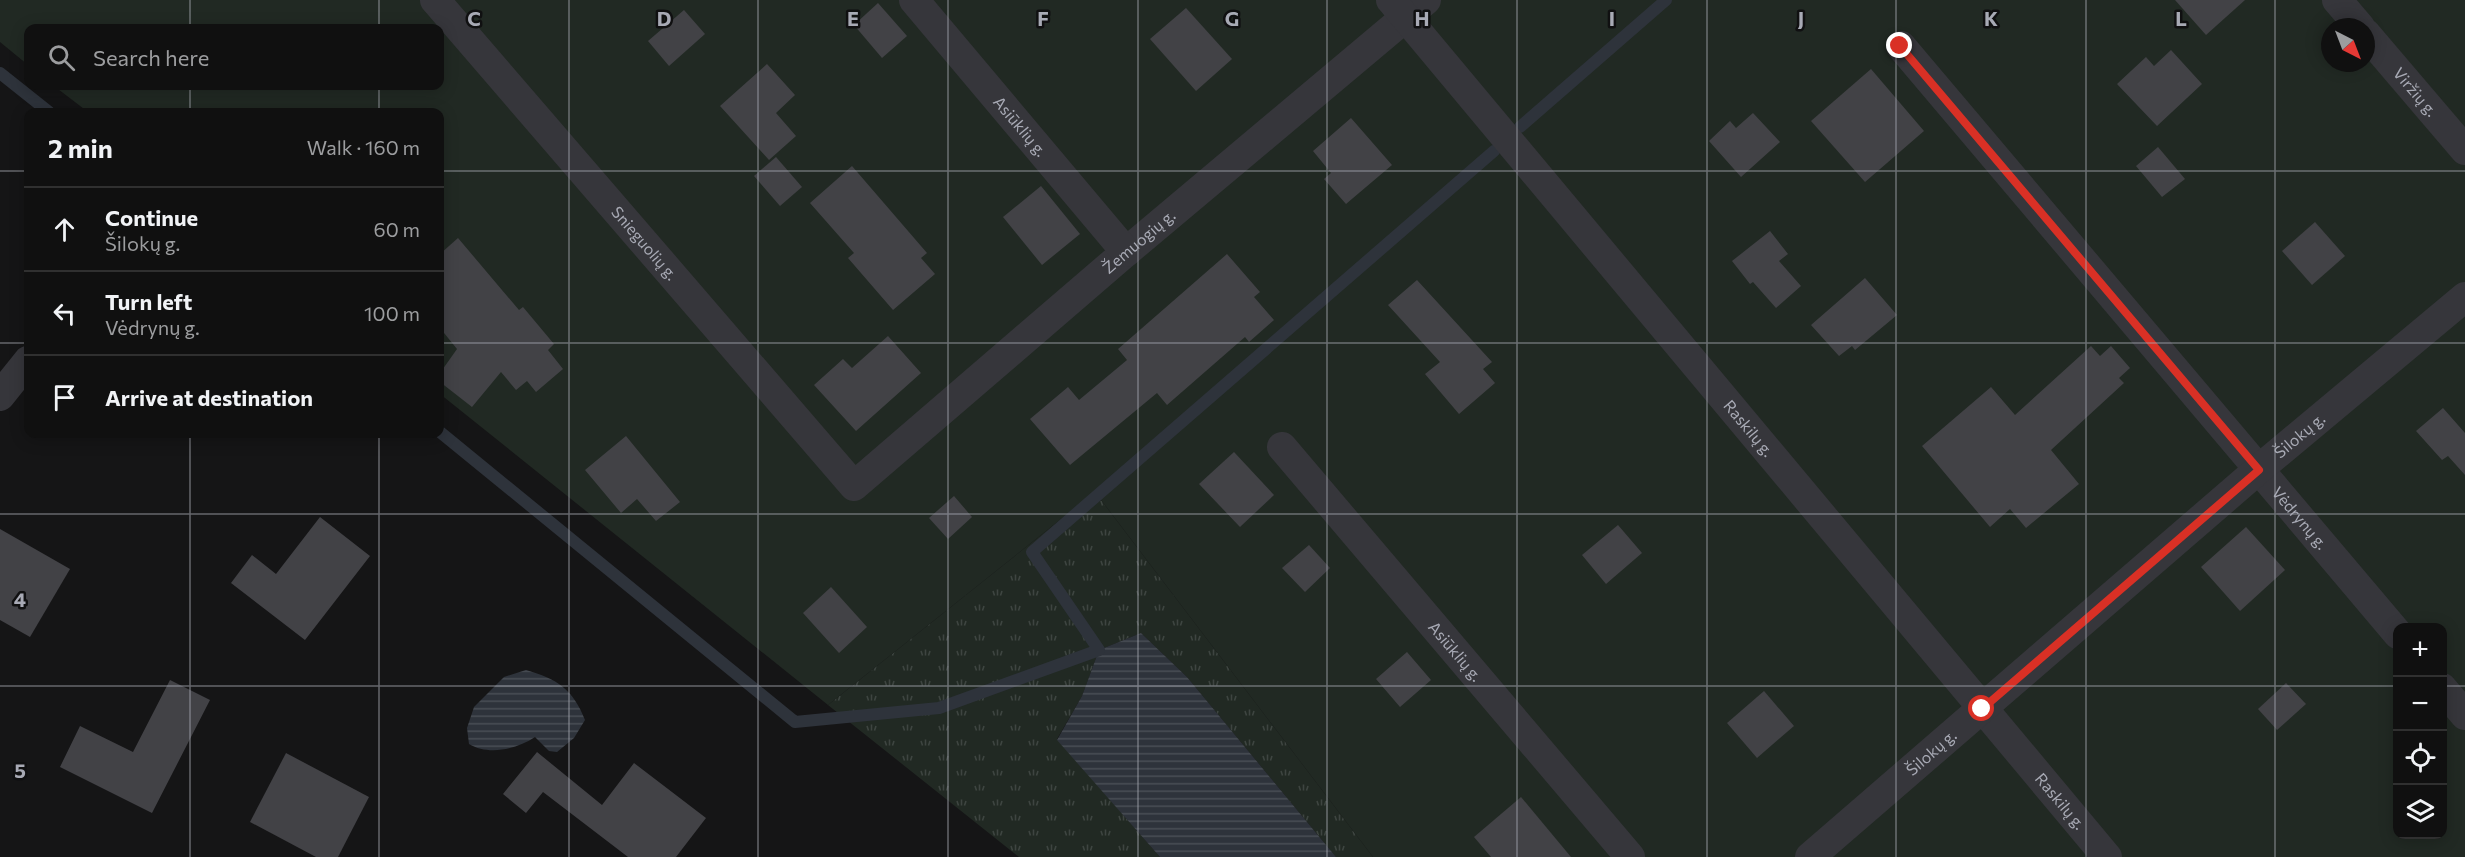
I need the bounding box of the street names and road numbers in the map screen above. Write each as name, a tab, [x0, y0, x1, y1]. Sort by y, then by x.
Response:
street label: Viržių g.	[2390, 63, 2442, 120]
street label: Asiūklių g.	[990, 92, 1051, 160]
street label: Snieguolių g.	[608, 202, 682, 283]
street label: Žemuogių g.	[1098, 205, 1178, 277]
street label: Raskilų g.	[1720, 396, 1778, 460]
street label: Šilokų g.	[2270, 408, 2328, 462]
street label: Vėdrynų g.	[2269, 483, 2332, 553]
street label: Asiūklių g.	[1425, 617, 1487, 685]
street label: Šilokų g.	[1902, 725, 1960, 779]
street label: Raskilų g.	[2032, 769, 2090, 833]

